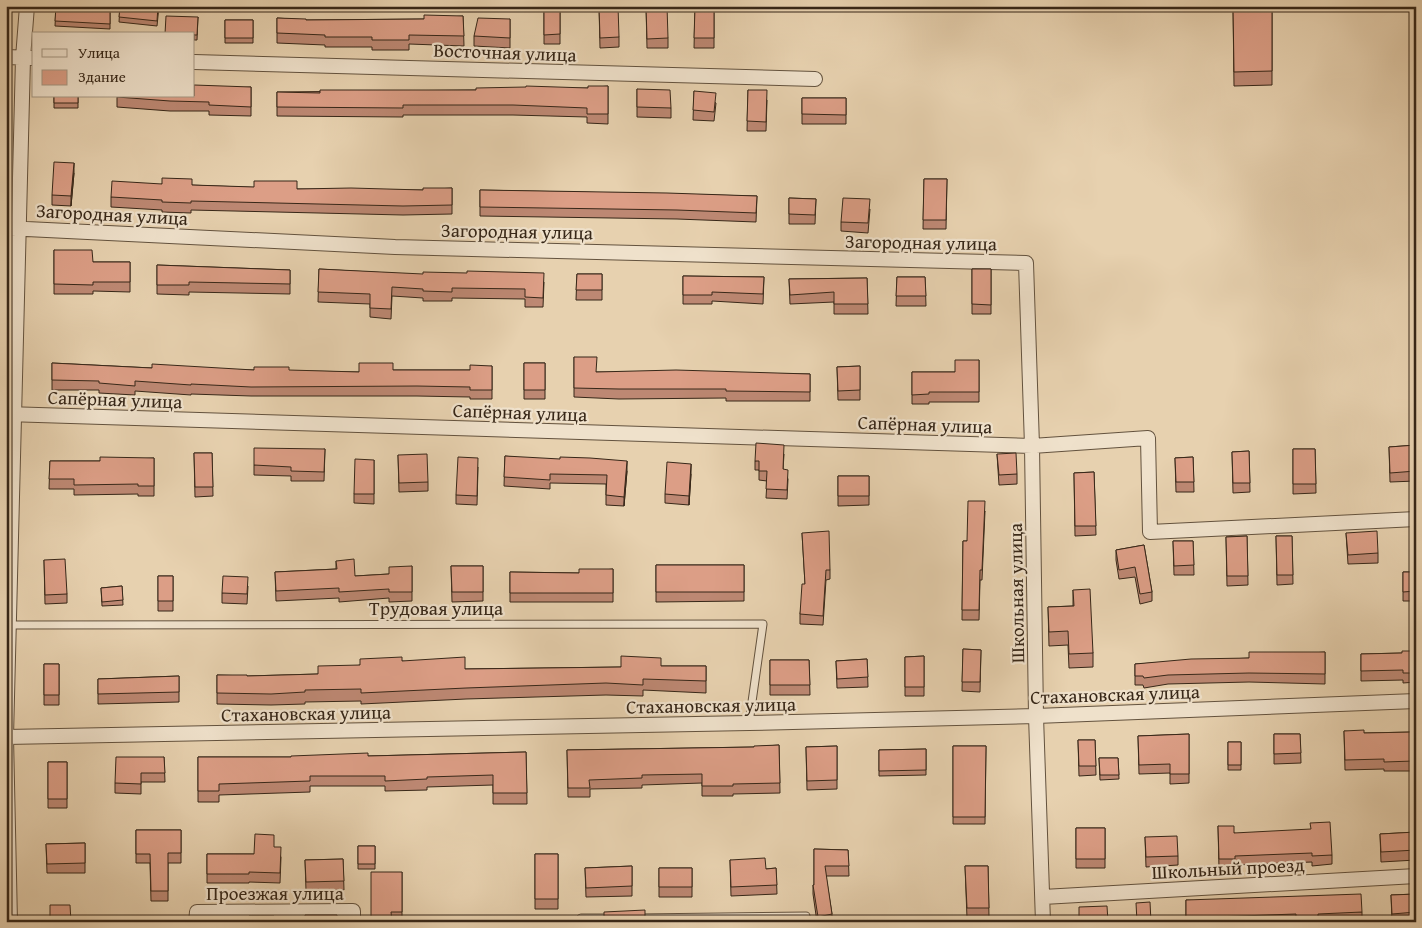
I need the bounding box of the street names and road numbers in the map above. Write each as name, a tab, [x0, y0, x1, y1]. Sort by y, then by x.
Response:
street label: Восточная улица	[433, 36, 577, 68]
street label: Загородная улица	[35, 196, 189, 232]
street label: Загородная улица	[441, 216, 593, 246]
street label: Загородная улица	[845, 227, 997, 257]
street label: Сапёрная улица	[47, 383, 183, 415]
street label: Сапёрная улица	[452, 396, 588, 428]
street label: Сапёрная улица	[857, 408, 993, 440]
street label: Школьная улица	[1001, 523, 1031, 663]
street label: Трудовая улица	[369, 594, 503, 622]
street label: Стахановская улица	[1030, 677, 1200, 711]
street label: Стахановская улица	[626, 690, 796, 720]
street label: Стахановская улица	[221, 698, 391, 728]
street label: Школьный проезд	[1151, 850, 1305, 886]
street label: Проезжая улица	[206, 879, 344, 907]

